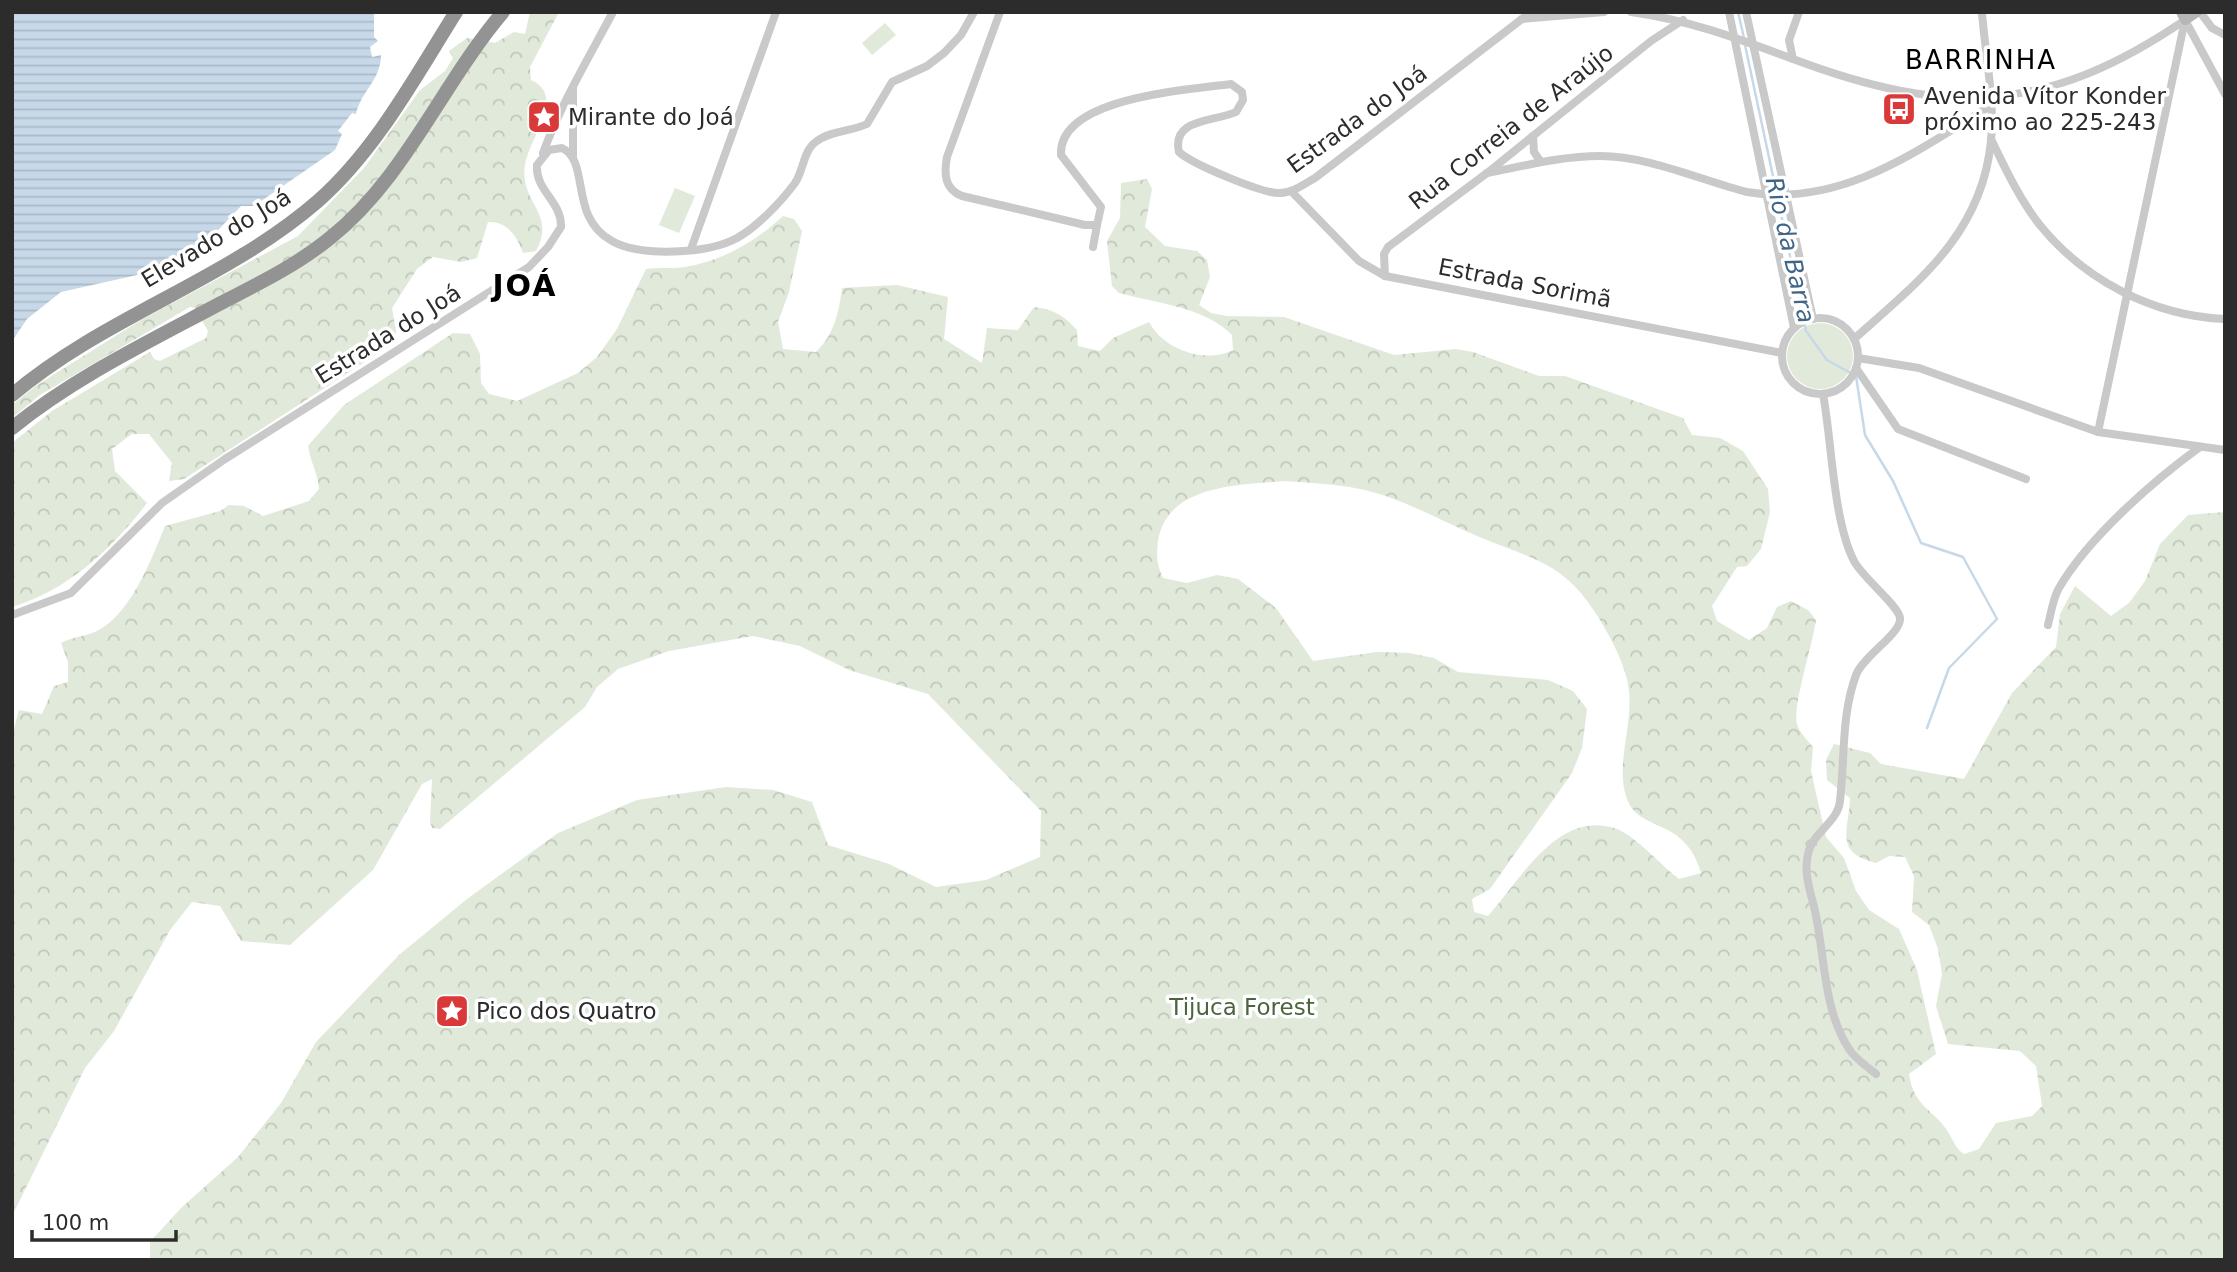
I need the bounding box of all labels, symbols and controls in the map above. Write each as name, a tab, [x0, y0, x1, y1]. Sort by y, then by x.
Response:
street label: Rua Correia de Araújo	[1404, 39, 1618, 215]
district label: BARRINHA	[1905, 45, 2057, 75]
street label: Estrada do Joá	[1282, 60, 1432, 178]
place label: Avenida Vítor Konder próximo ao 225-243	[1924, 83, 2166, 135]
bus stop icon: Avenida Vítor Konder próximo ao 225-243	[1880, 90, 1918, 128]
place icon: Mirante do Joá	[525, 98, 563, 136]
place label: Mirante do Joá	[568, 104, 734, 130]
water label: Rio da Barra	[1760, 174, 1820, 326]
street label: Elevado do Joá	[137, 183, 295, 293]
street label: Estrada Sorimã	[1436, 253, 1614, 313]
district label: JOÁ	[490, 268, 558, 303]
street label: Estrada do Joá	[311, 279, 465, 389]
place icon: Pico dos Quatro	[433, 992, 471, 1030]
park label: Tijuca Forest	[1168, 994, 1315, 1020]
place label: Pico dos Quatro	[476, 998, 657, 1024]
scale bar	[32, 1198, 175, 1242]
text: 100 m	[42, 1211, 109, 1235]

